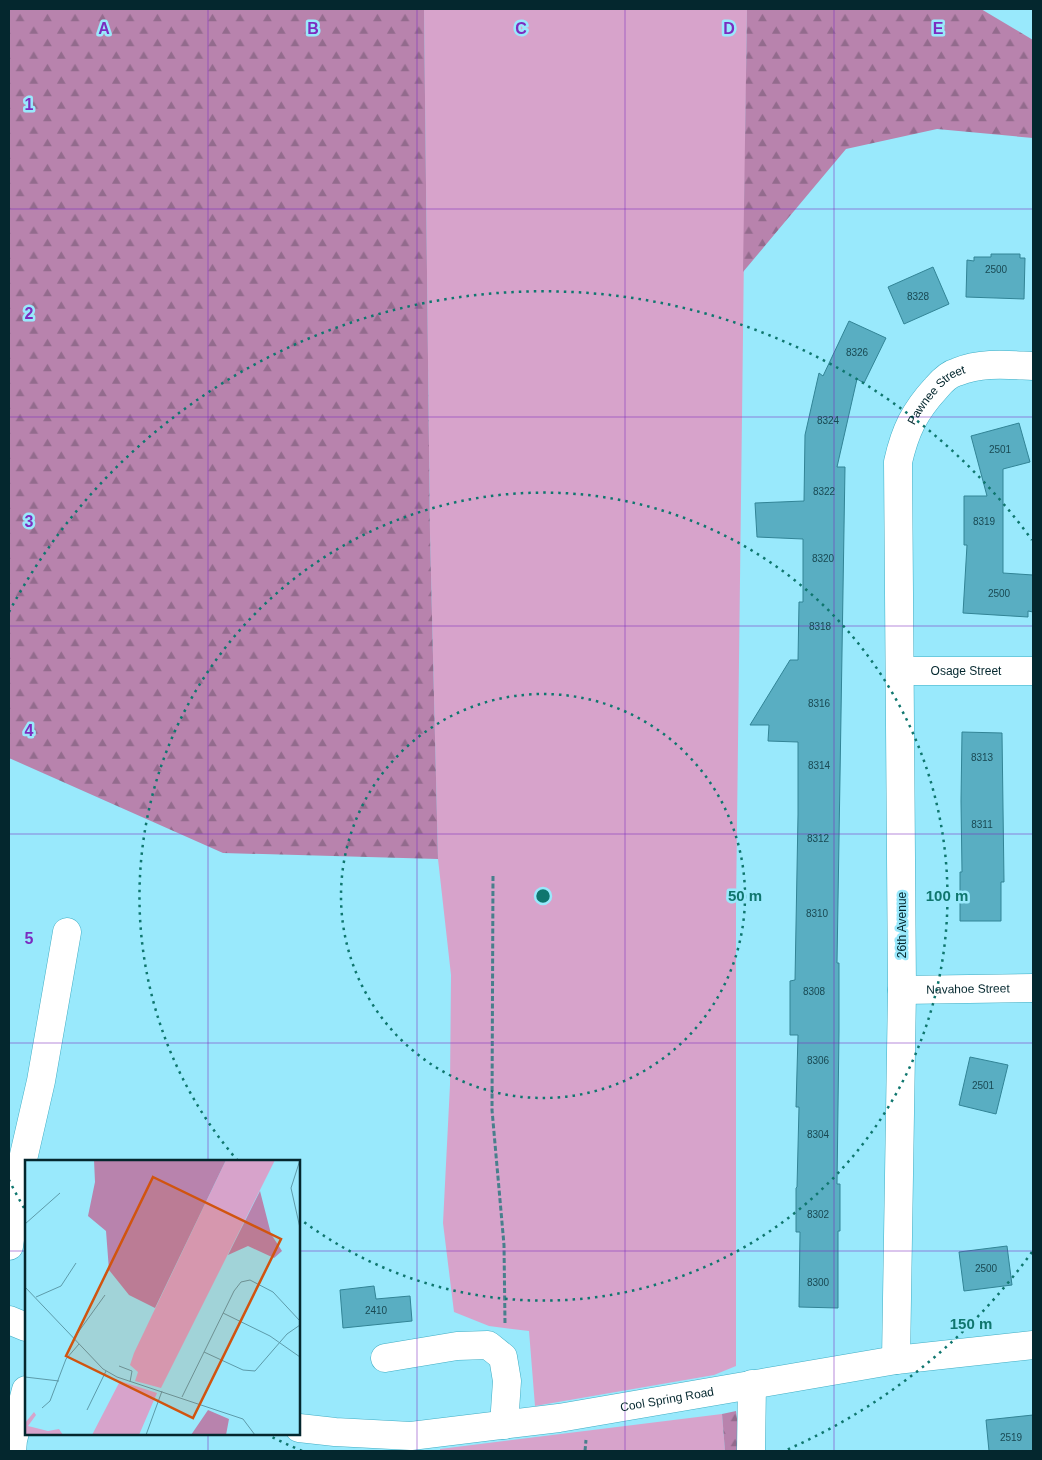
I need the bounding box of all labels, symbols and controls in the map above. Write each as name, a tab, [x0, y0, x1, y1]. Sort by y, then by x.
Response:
text: A	[98, 20, 110, 37]
text: B	[307, 20, 319, 37]
text: C	[515, 20, 527, 37]
text: D	[723, 20, 735, 37]
text: E	[933, 20, 944, 37]
text: 1	[25, 96, 34, 113]
house number: 2500	[985, 264, 1008, 275]
house number: 8328	[907, 291, 930, 302]
text: 2	[25, 305, 34, 322]
house number: 8326	[846, 347, 869, 358]
street label: Pawnee Street	[905, 362, 968, 427]
house number: 8324	[817, 415, 840, 426]
house number: 2501	[989, 444, 1012, 455]
house number: 8322	[813, 486, 836, 497]
text: 3	[25, 513, 34, 530]
house number: 8319	[973, 516, 996, 527]
house number: 8320	[812, 553, 835, 564]
house number: 2500	[988, 588, 1011, 599]
house number: 8318	[809, 621, 832, 632]
street label: Osage Street	[931, 664, 1002, 678]
house number: 8316	[808, 698, 831, 709]
text: 4	[25, 722, 34, 739]
house number: 8313	[971, 752, 994, 763]
house number: 8314	[808, 760, 831, 771]
house number: 8311	[971, 819, 993, 830]
house number: 8312	[807, 833, 830, 844]
centre of rings	[534, 887, 552, 905]
text: 50 m	[728, 887, 762, 904]
text: 100 m	[926, 887, 968, 904]
street label: 26th Avenue	[895, 891, 909, 958]
house number: 8310	[806, 908, 829, 919]
text: 5	[25, 930, 34, 947]
street label: Navahoe Street	[926, 981, 1011, 997]
house number: 8308	[803, 986, 826, 997]
house number: 8306	[807, 1055, 830, 1066]
house number: 2501	[972, 1080, 995, 1091]
house number: 8304	[807, 1129, 830, 1140]
inset map	[25, 1160, 300, 1435]
house number: 8302	[807, 1209, 830, 1220]
house number: 2500	[975, 1263, 998, 1274]
house number: 8300	[807, 1277, 830, 1288]
house number: 2410	[365, 1305, 388, 1316]
text: 150 m	[950, 1315, 992, 1332]
street label: Cool Spring Road	[619, 1384, 715, 1414]
house number: 2519	[1000, 1432, 1023, 1443]

